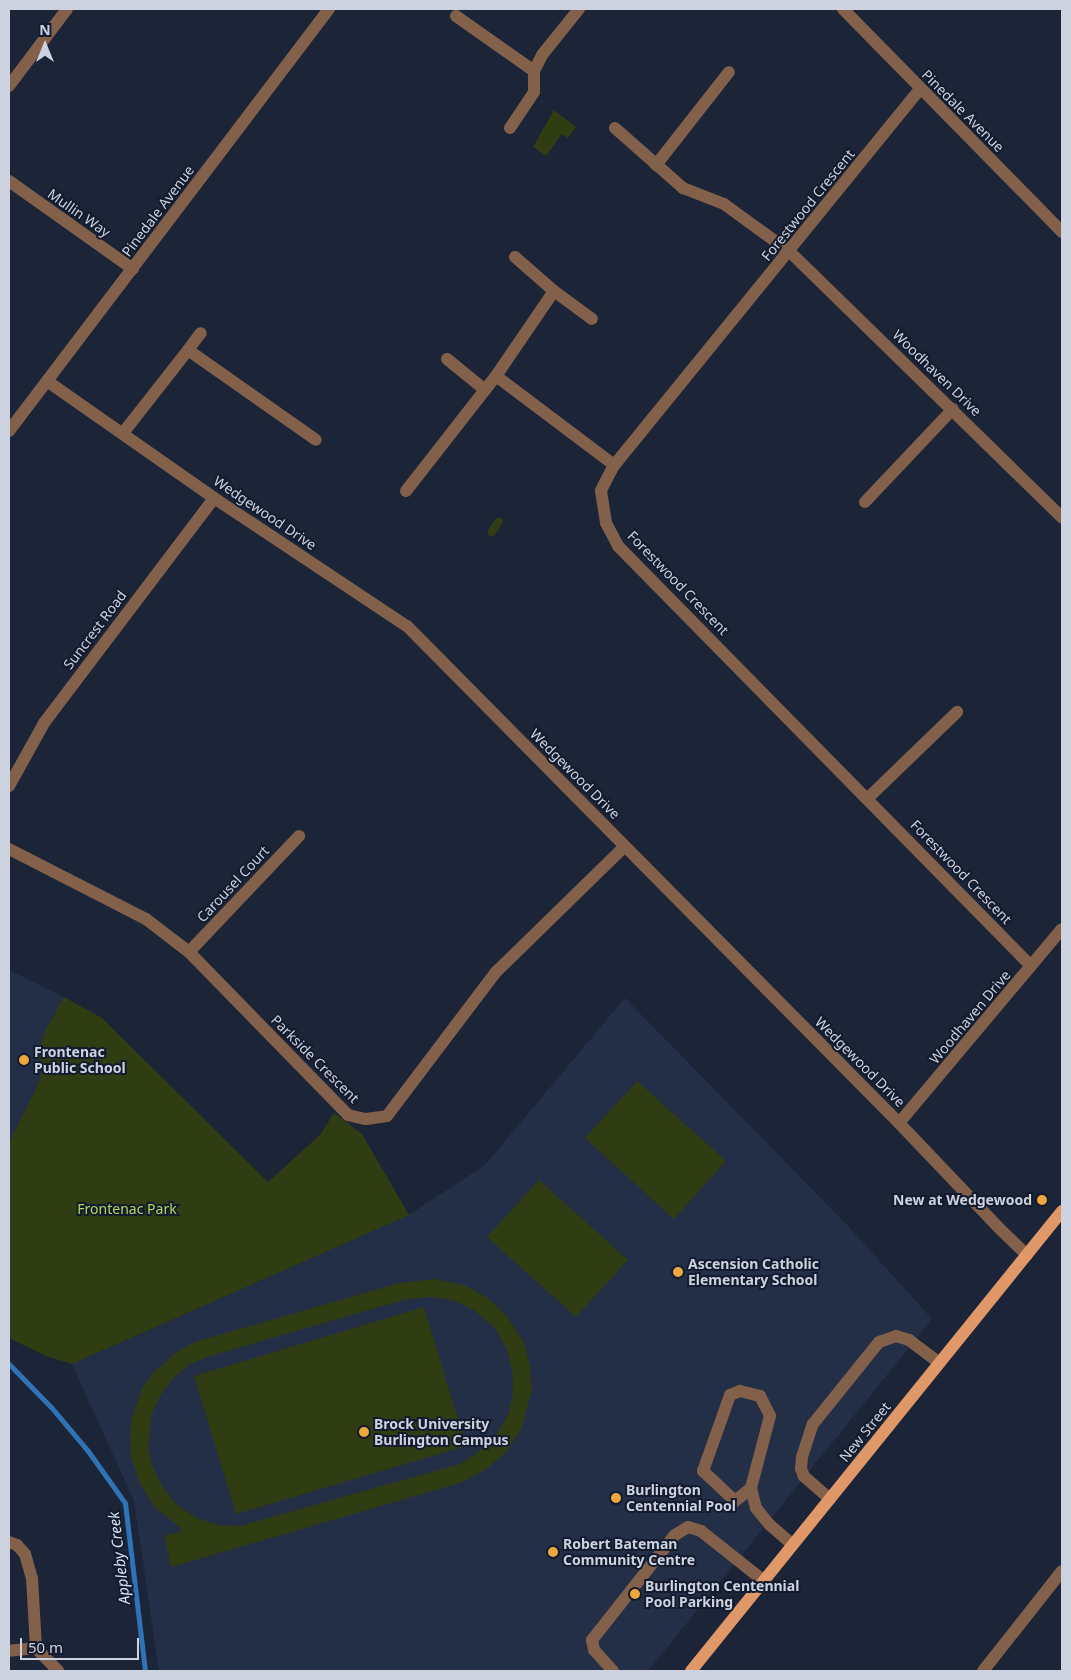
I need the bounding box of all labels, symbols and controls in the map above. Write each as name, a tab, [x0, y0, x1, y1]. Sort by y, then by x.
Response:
north arrow	[20, 20, 70, 70]
text: N	[39, 20, 51, 39]
street label: Pinedale Avenue	[918, 66, 1008, 156]
street label: Forestwood Crescent	[758, 146, 858, 264]
street label: Pinedale Avenue	[118, 162, 198, 260]
street label: Mullin Way	[45, 185, 113, 241]
street label: Woodhaven Drive	[889, 326, 985, 420]
street label: Wedgewood Drive	[210, 472, 320, 554]
street label: Forestwood Crescent	[624, 527, 732, 639]
street label: Suncrest Road	[60, 587, 130, 673]
street label: Wedgewood Drive	[527, 726, 623, 822]
street label: Forestwood Crescent	[907, 816, 1015, 928]
street label: Carousel Court	[193, 842, 273, 926]
street label: Woodhaven Drive	[926, 967, 1014, 1067]
street label: Parkside Crescent	[268, 1012, 362, 1106]
street label: Wedgewood Drive	[812, 1014, 908, 1110]
place label: Frontenac Public School	[34, 1044, 126, 1076]
marker: Frontenac Public School	[18, 1054, 30, 1066]
place label: New at Wedgewood	[893, 1192, 1032, 1208]
marker: New at Wedgewood	[1036, 1194, 1048, 1206]
park label: Frontenac Park	[77, 1201, 177, 1217]
place label: Ascension Catholic Elementary School	[688, 1256, 819, 1288]
marker: Ascension Catholic Elementary School	[672, 1266, 684, 1278]
street label: New Street	[836, 1399, 894, 1465]
place label: Brock University Burlington Campus	[374, 1416, 509, 1448]
marker: Brock University Burlington Campus	[358, 1426, 370, 1438]
place label: Burlington Centennial Pool	[626, 1482, 736, 1514]
marker: Burlington Centennial Pool	[610, 1492, 622, 1504]
water label: Appleby Creek	[104, 1511, 134, 1605]
place label: Robert Bateman Community Centre	[563, 1536, 695, 1568]
marker: Robert Bateman Community Centre	[547, 1546, 559, 1558]
place label: Burlington Centennial Pool Parking	[645, 1578, 799, 1610]
marker: Burlington Centennial Pool Parking	[629, 1588, 641, 1600]
scale bar	[22, 1628, 141, 1660]
text: 50 m	[28, 1637, 63, 1657]

